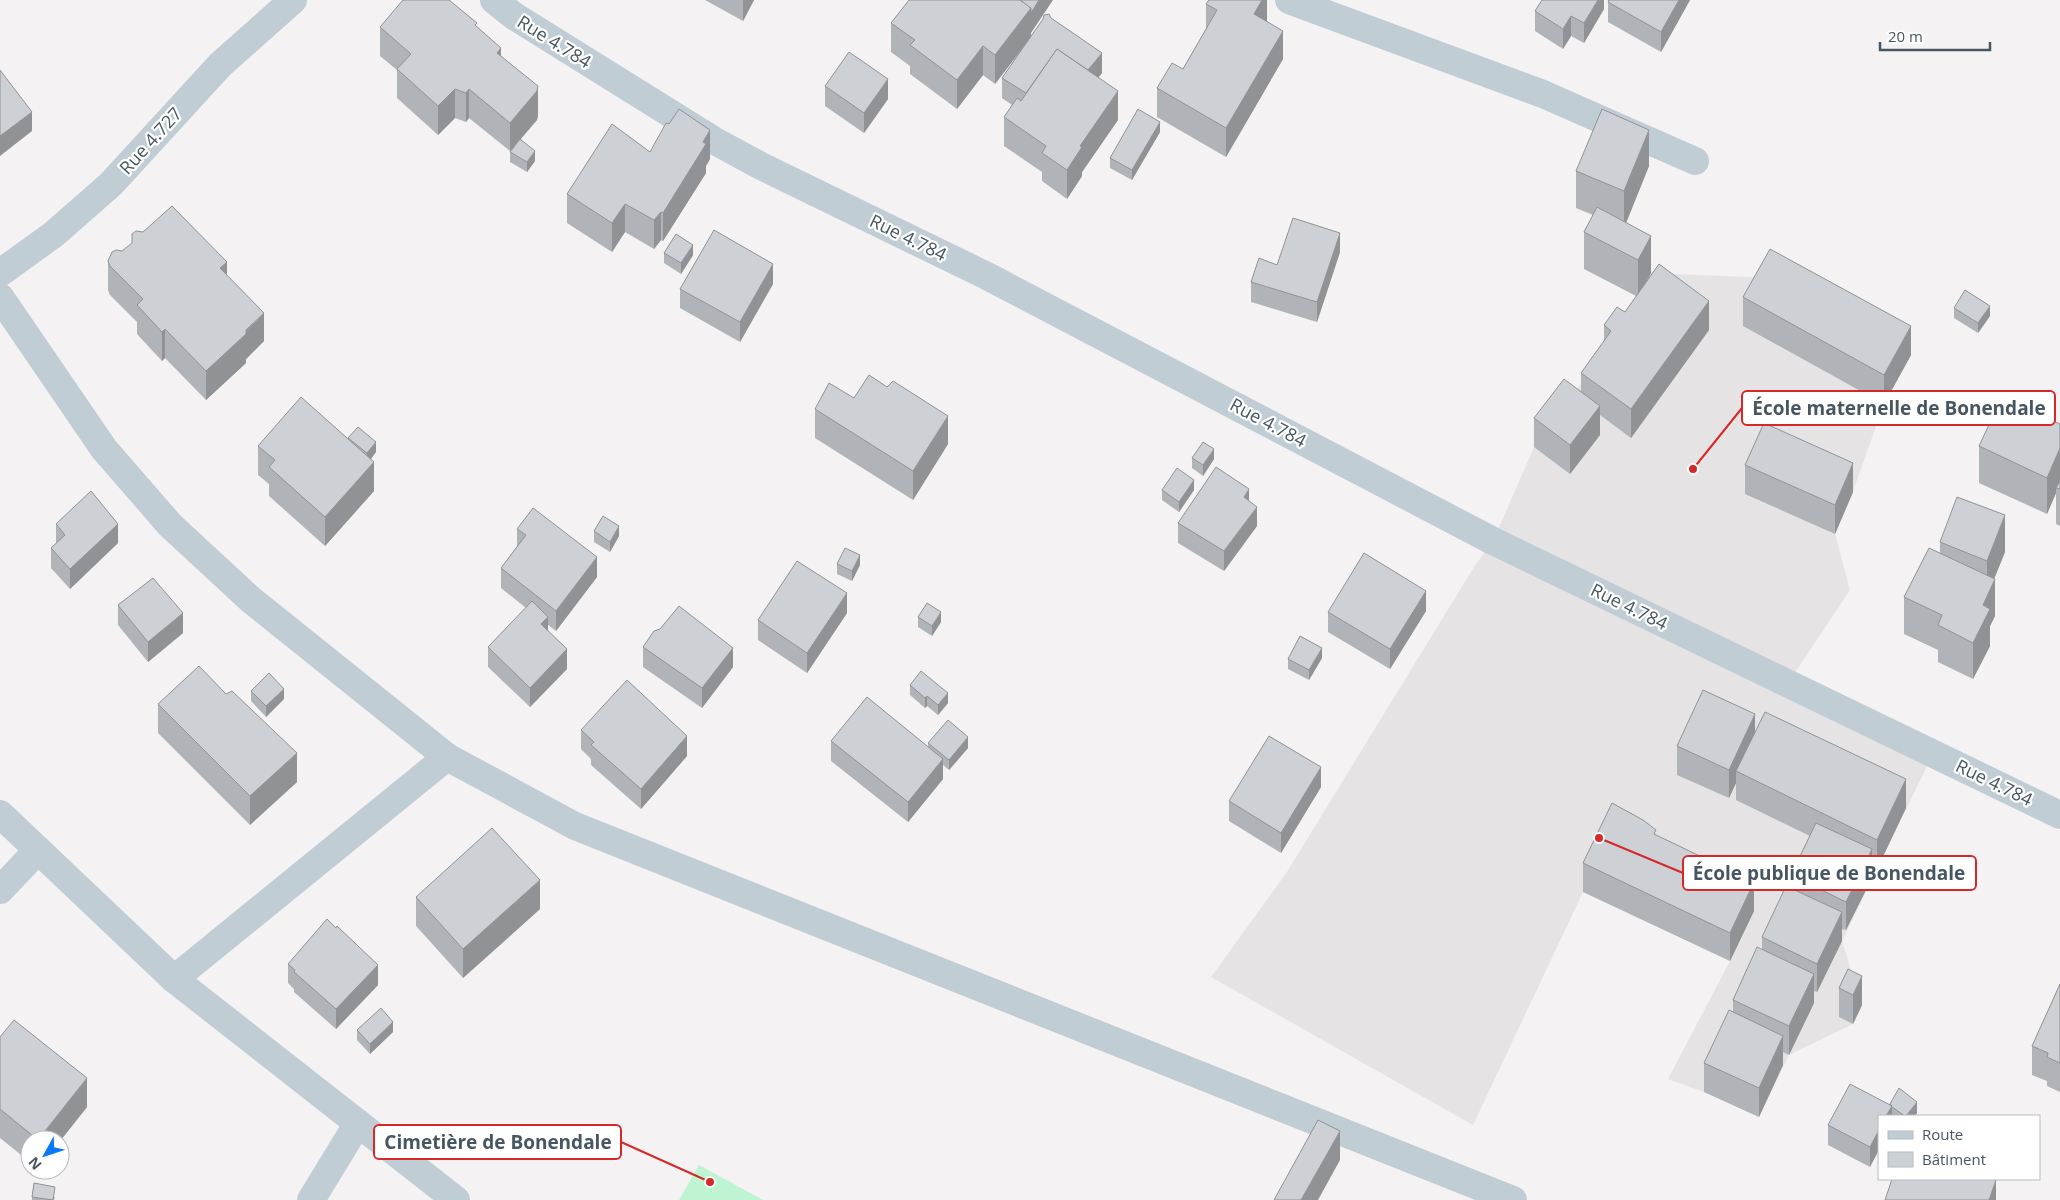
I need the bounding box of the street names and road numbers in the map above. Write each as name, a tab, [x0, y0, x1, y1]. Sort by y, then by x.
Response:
street label: Rue 4.784	[513, 9, 596, 73]
street label: Rue 4.727	[114, 102, 187, 179]
street label: Rue 4.784	[866, 208, 951, 266]
street label: Rue 4.784	[1226, 392, 1311, 452]
street label: Rue 4.784	[1587, 577, 1672, 635]
street label: Rue 4.784	[1952, 753, 2037, 811]

